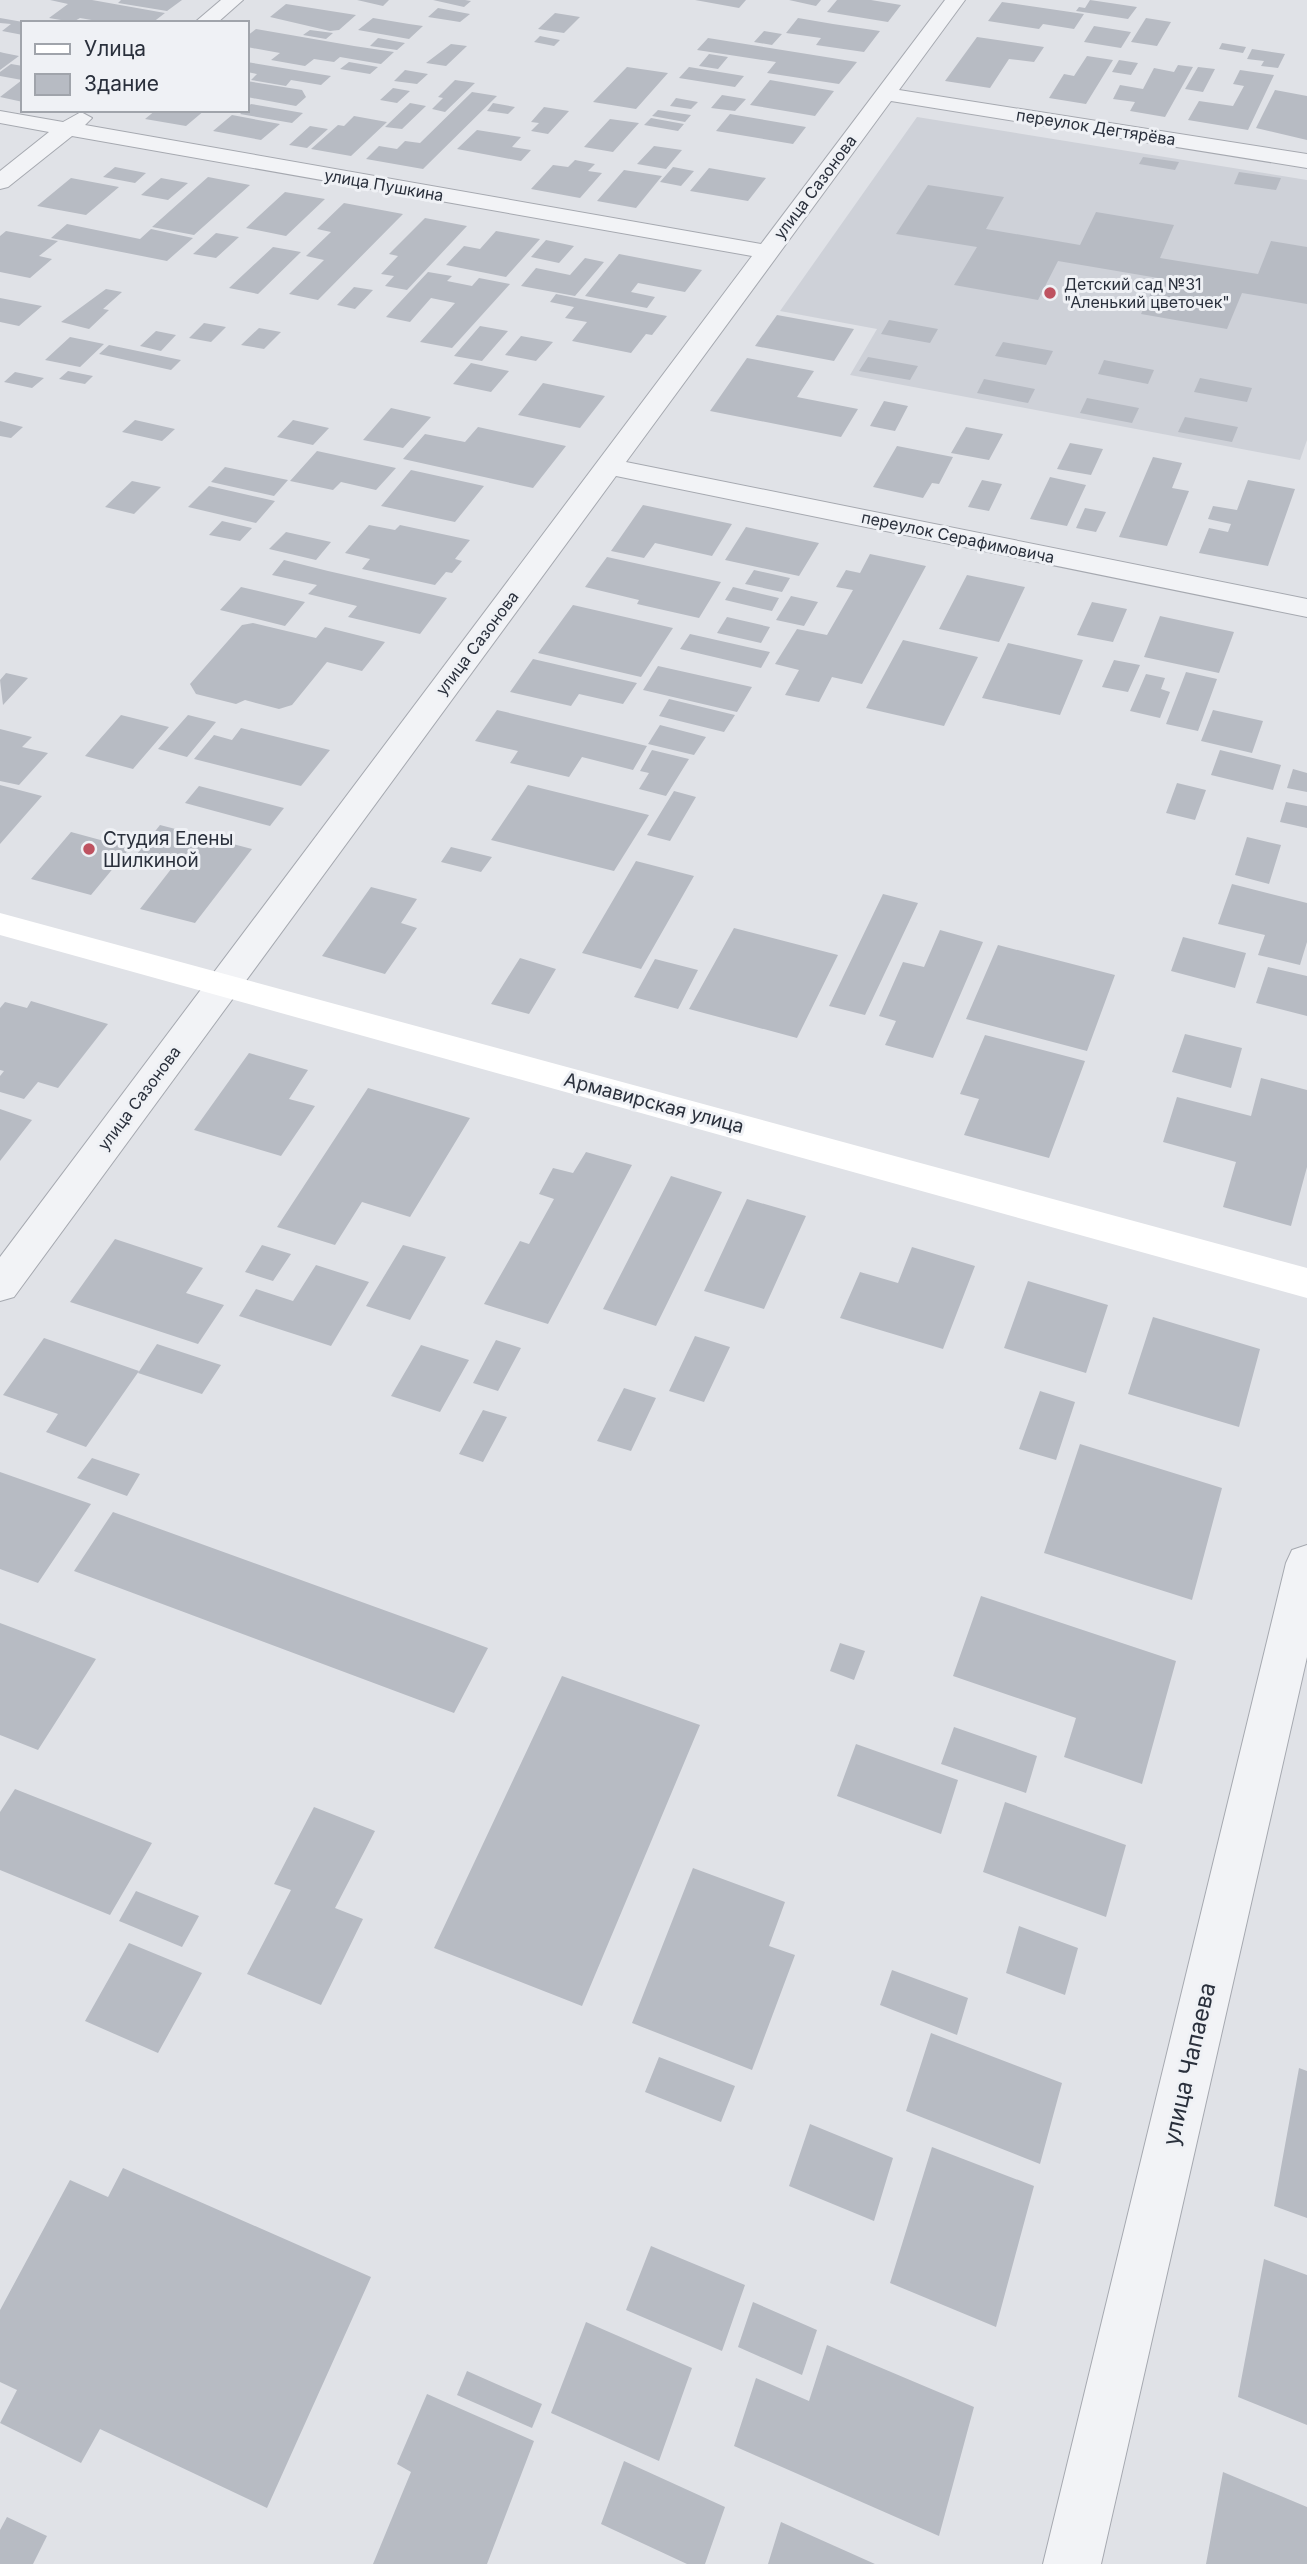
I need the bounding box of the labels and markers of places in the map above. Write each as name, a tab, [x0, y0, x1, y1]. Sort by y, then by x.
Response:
place label: Детский сад №31 "Аленький цветочек"	[1064, 274, 1230, 312]
marker: Детский сад №31 "Аленький цветочек"	[1042, 285, 1058, 301]
place label: Студия Елены Шилкиной	[103, 827, 234, 872]
marker: Студия Елены Шилкиной	[81, 841, 97, 857]

